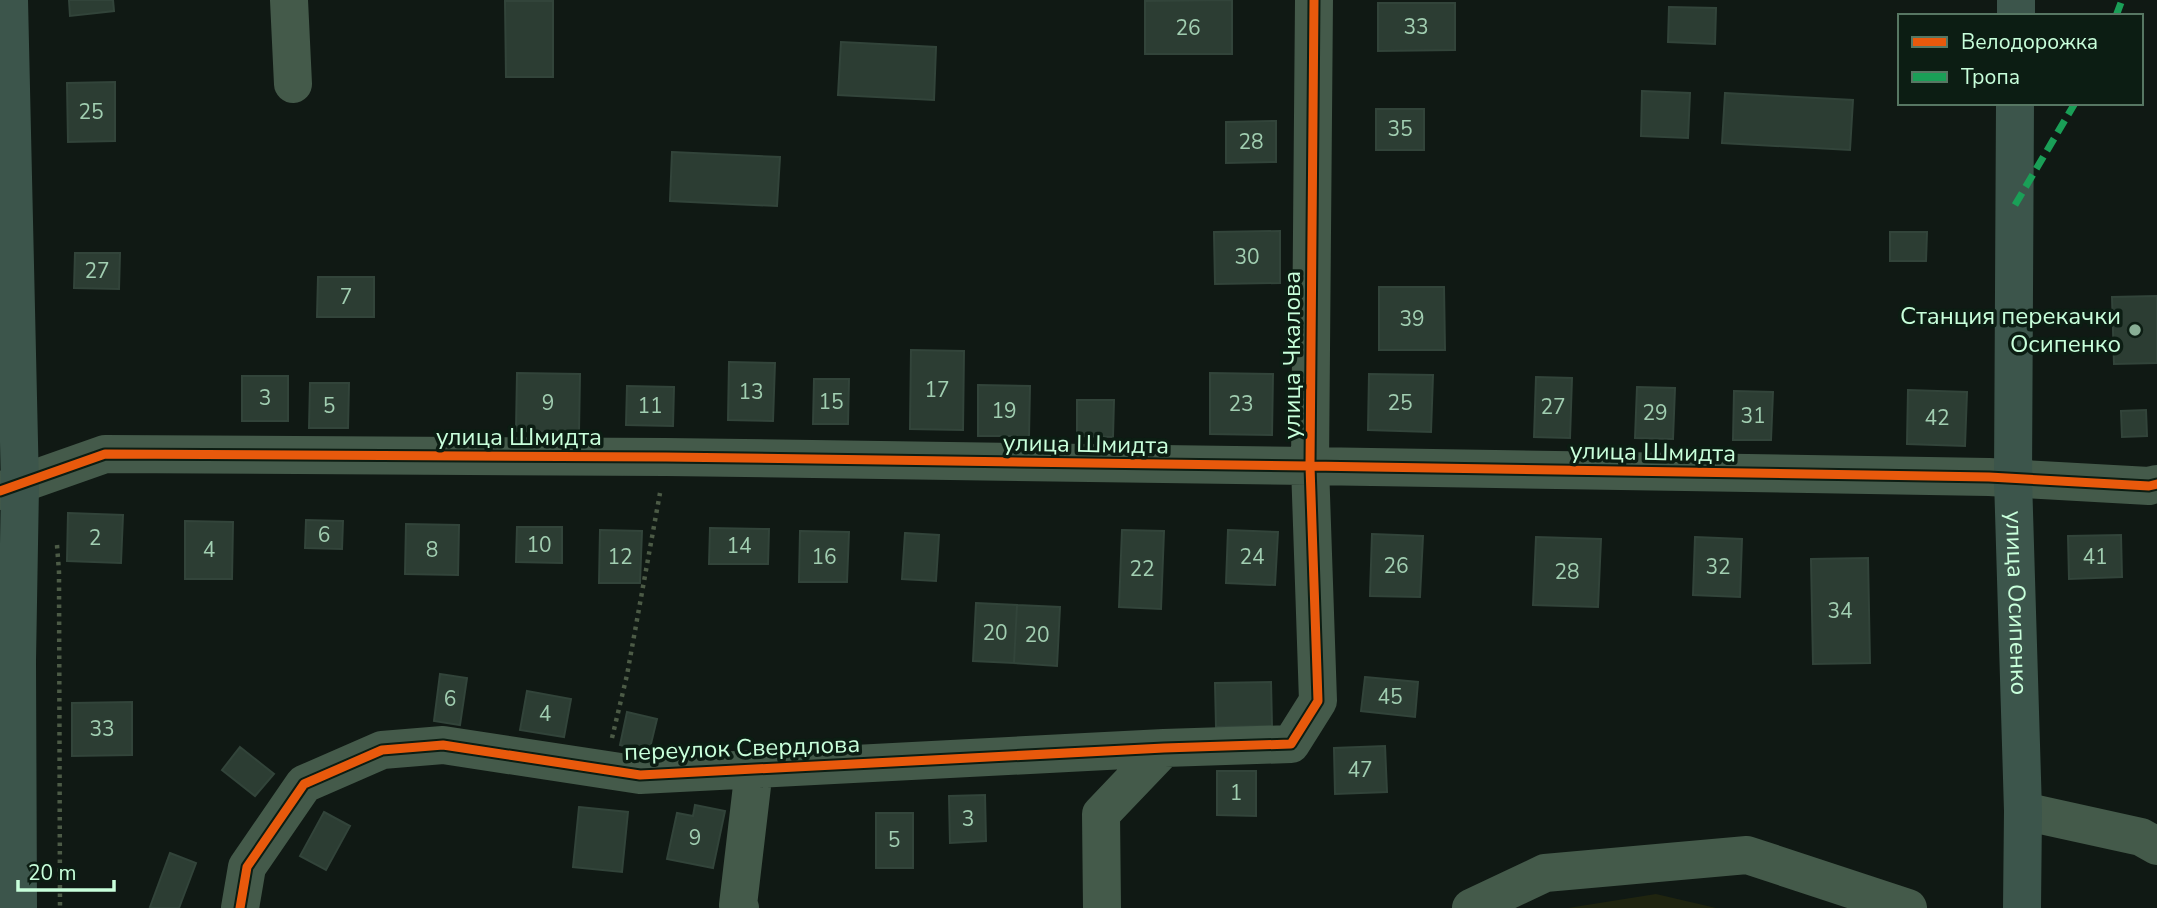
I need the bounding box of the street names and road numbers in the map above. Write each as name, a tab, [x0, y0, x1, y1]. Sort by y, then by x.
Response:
street label: улица Чкалова	[1276, 271, 1308, 439]
street label: улица Шмидта	[436, 421, 602, 453]
street label: улица Шмидта	[1003, 427, 1169, 461]
street label: улица Шмидта	[1570, 435, 1736, 469]
street label: улица Осипенко	[1998, 510, 2036, 696]
street label: переулок Свердлова	[623, 728, 861, 768]

